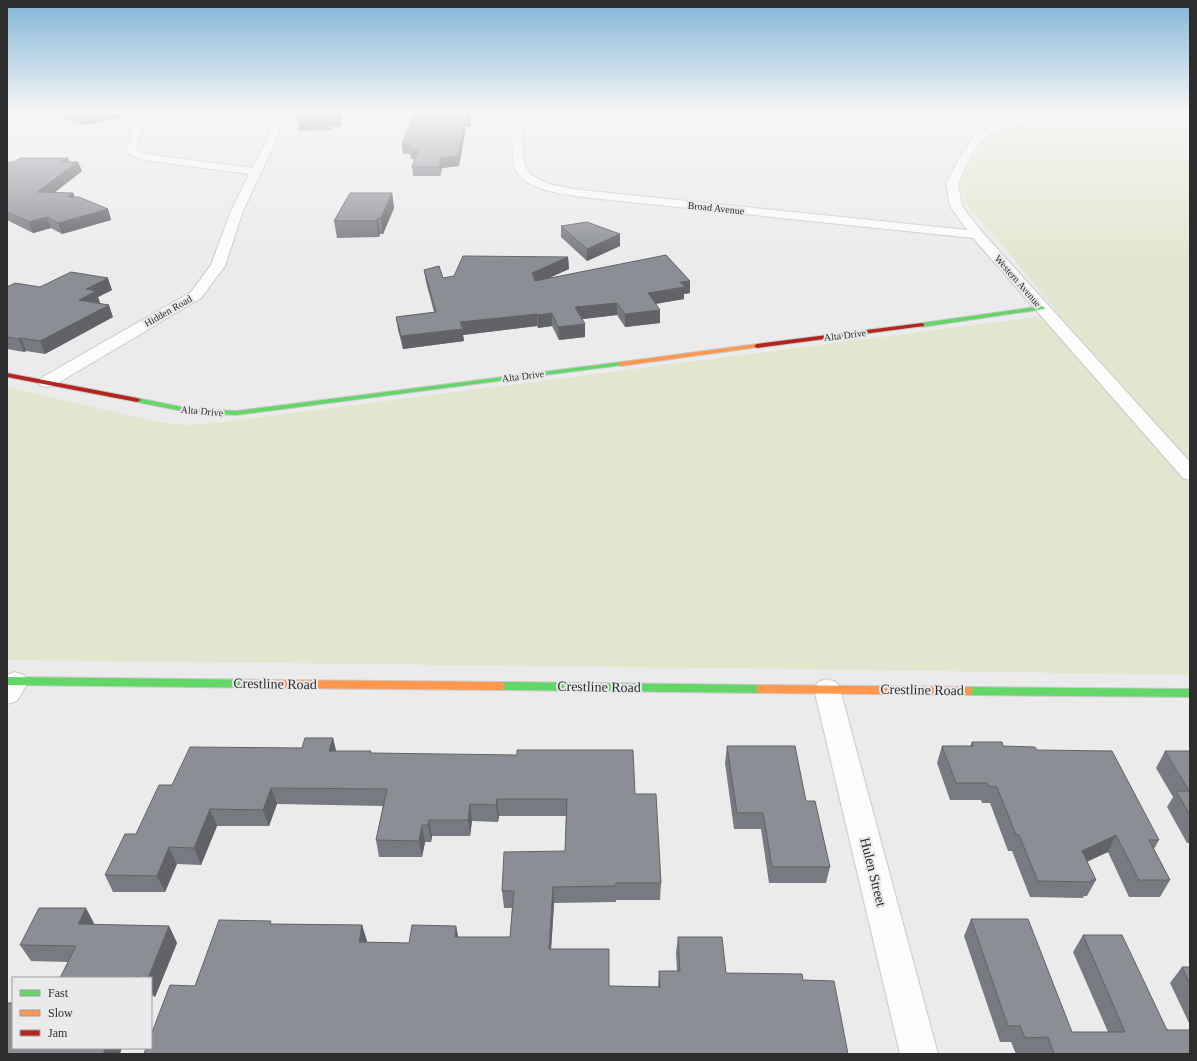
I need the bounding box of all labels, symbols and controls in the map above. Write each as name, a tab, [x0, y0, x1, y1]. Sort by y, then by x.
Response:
street label: Broad Avenue	[687, 200, 745, 216]
street label: Western Avenue	[993, 253, 1044, 309]
street label: Hidden Road	[142, 293, 194, 329]
street label: Alta Drive	[823, 327, 867, 343]
street label: Alta Drive	[501, 368, 545, 384]
street label: Alta Drive	[180, 404, 224, 418]
street label: Crestline Road	[233, 676, 317, 692]
street label: Crestline Road	[557, 679, 641, 695]
street label: Crestline Road	[880, 682, 964, 698]
street label: Hulen Street	[857, 836, 889, 908]
legend	[12, 977, 152, 1049]
text: Fast	[48, 986, 69, 1000]
text: Slow	[48, 1006, 73, 1020]
text: Jam	[48, 1026, 68, 1040]

